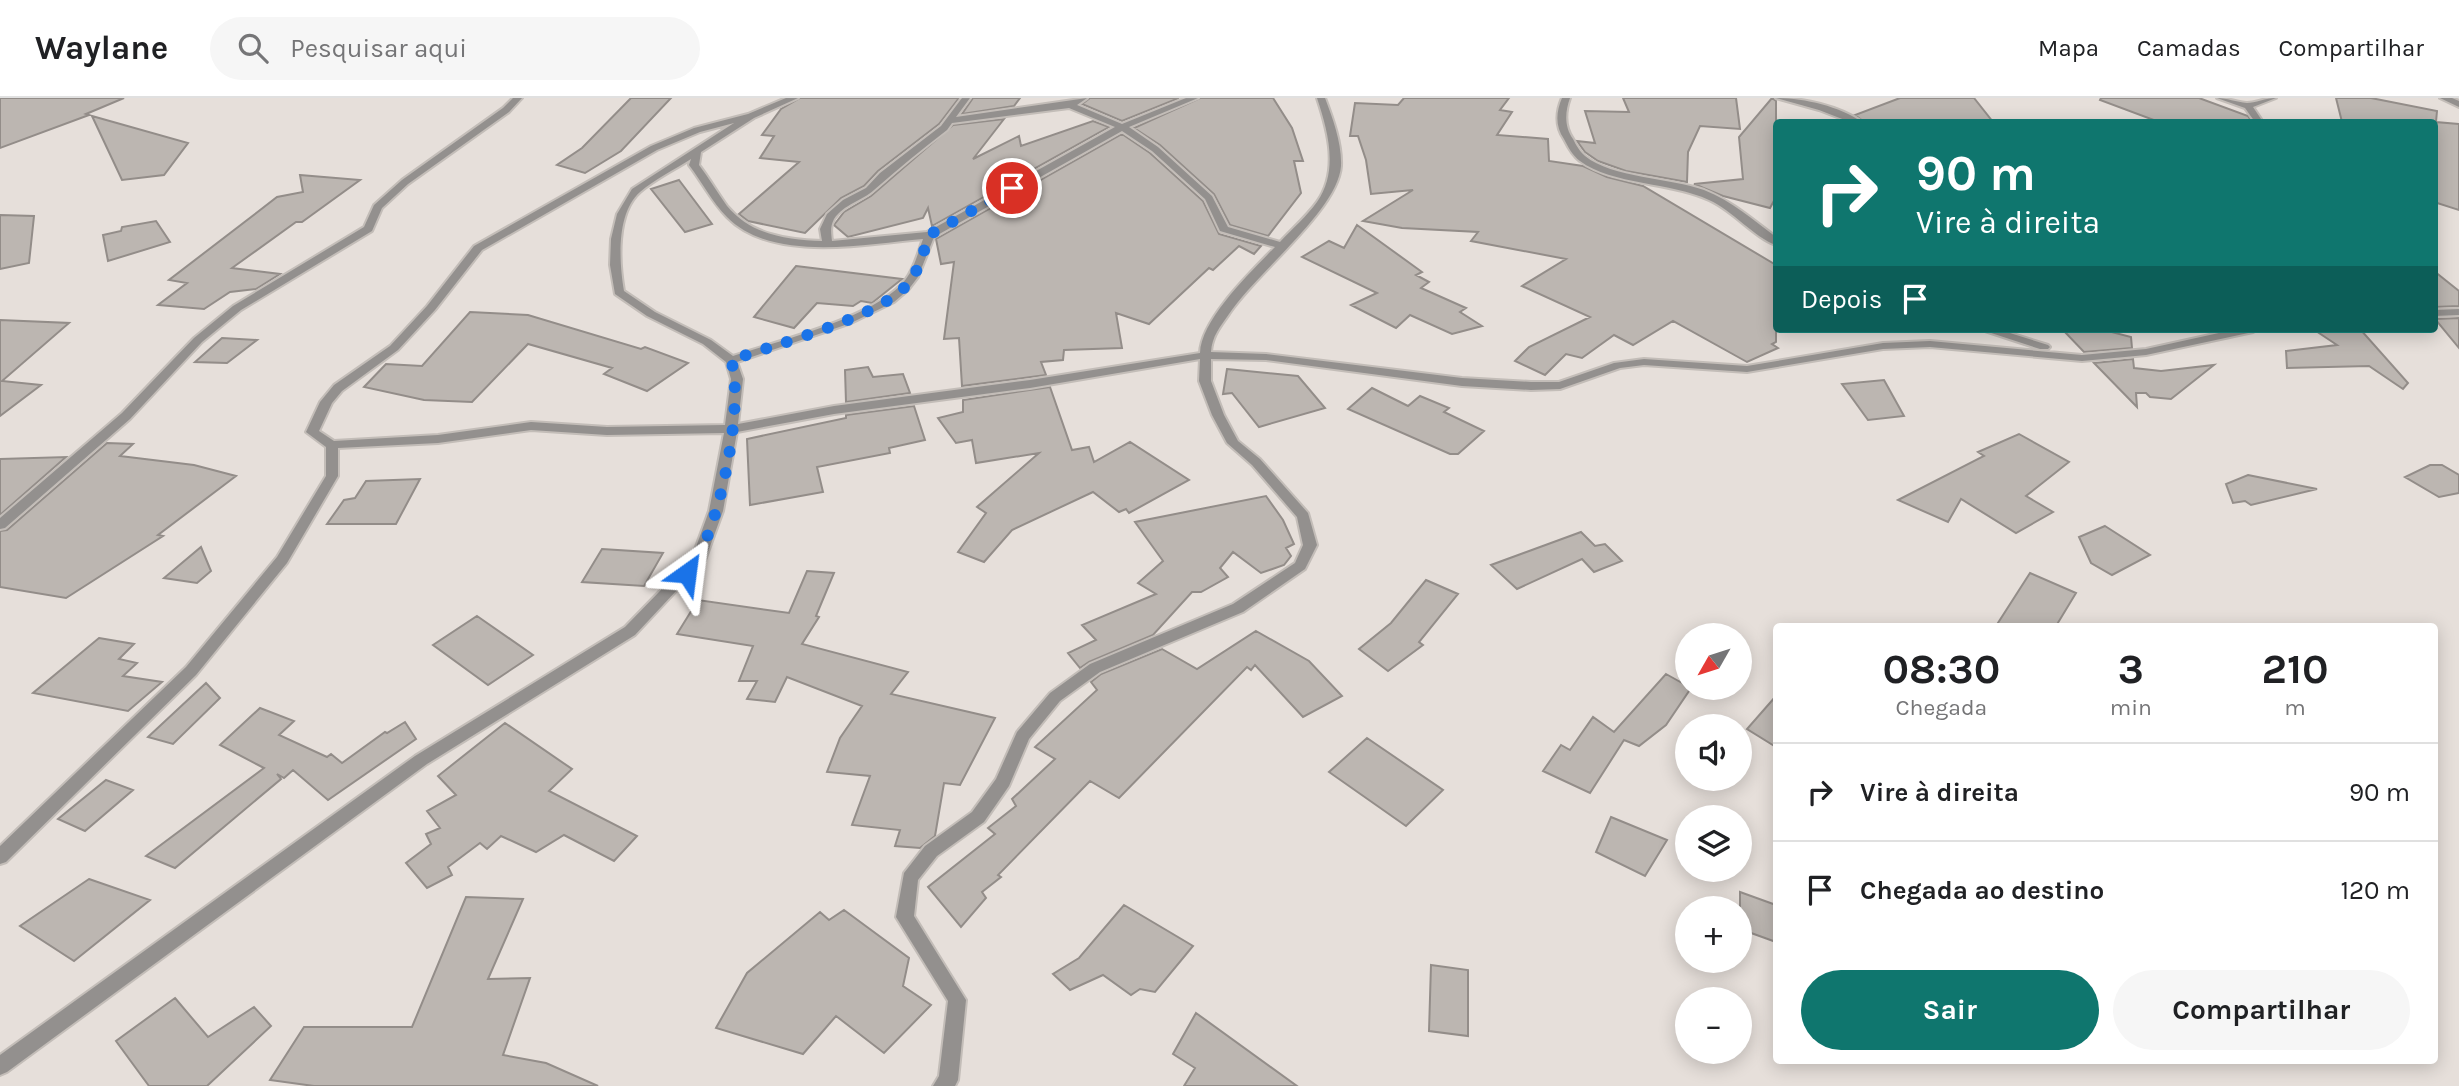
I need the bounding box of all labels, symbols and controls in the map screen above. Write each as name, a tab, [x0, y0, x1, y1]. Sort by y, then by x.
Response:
search box	[210, 17, 700, 80]
text: Waylane	[35, 29, 168, 67]
icon: search	[234, 29, 272, 67]
text: Pesquisar aqui	[290, 33, 467, 64]
text: Mapa	[2038, 34, 2099, 62]
text: Camadas	[2137, 34, 2241, 62]
text: Compartilhar	[2279, 34, 2424, 62]
text: 90 m	[1916, 145, 2036, 202]
icon: right	[1801, 147, 1892, 238]
pin	[982, 158, 1042, 218]
icon: arrive	[993, 169, 1031, 207]
text: Vire à direita	[1916, 204, 2100, 241]
icon: arrive	[1896, 280, 1934, 318]
text: Depois	[1801, 284, 1882, 315]
position arrow	[650, 536, 724, 610]
north arrow	[1675, 623, 1752, 700]
map controls	[1675, 623, 1752, 1064]
text: 08:30	[1883, 644, 2000, 694]
text: 3	[2118, 644, 2144, 694]
text: 210	[2262, 644, 2328, 694]
text: Chegada	[1896, 694, 1987, 721]
text: min	[2110, 694, 2152, 721]
text: m	[2284, 694, 2306, 721]
button: sound	[1675, 714, 1752, 791]
icon: right	[1801, 773, 1839, 811]
text: Vire à direita	[1860, 777, 2019, 808]
text: 90 m	[2349, 777, 2410, 808]
button: layers	[1675, 805, 1752, 882]
icon: arrive	[1801, 871, 1839, 909]
text: Chegada ao destino	[1860, 875, 2104, 906]
text: 120 m	[2340, 875, 2410, 906]
button: +	[1675, 896, 1752, 973]
button: Sair	[1801, 970, 2099, 1050]
button: Compartilhar	[2113, 970, 2410, 1050]
button: −	[1675, 987, 1752, 1064]

